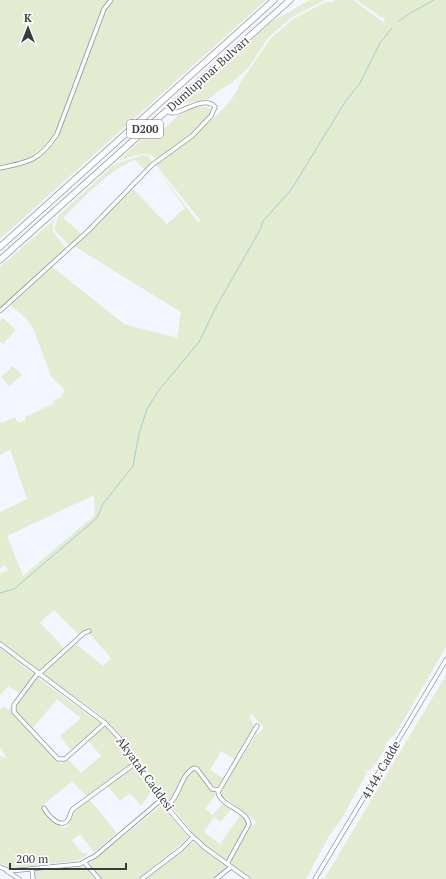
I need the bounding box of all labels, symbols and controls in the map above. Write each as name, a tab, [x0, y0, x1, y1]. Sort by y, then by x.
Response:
north arrow	[8, 8, 48, 48]
text: K	[24, 11, 32, 25]
street label: Dumlupınar Bulvarı	[163, 32, 252, 115]
road number: D200	[127, 120, 163, 138]
street label: Akyatak Caddesi	[113, 734, 178, 814]
street label: 4144. Cadde	[358, 738, 403, 801]
scale bar	[10, 845, 126, 871]
text: 200 m	[16, 851, 49, 866]

